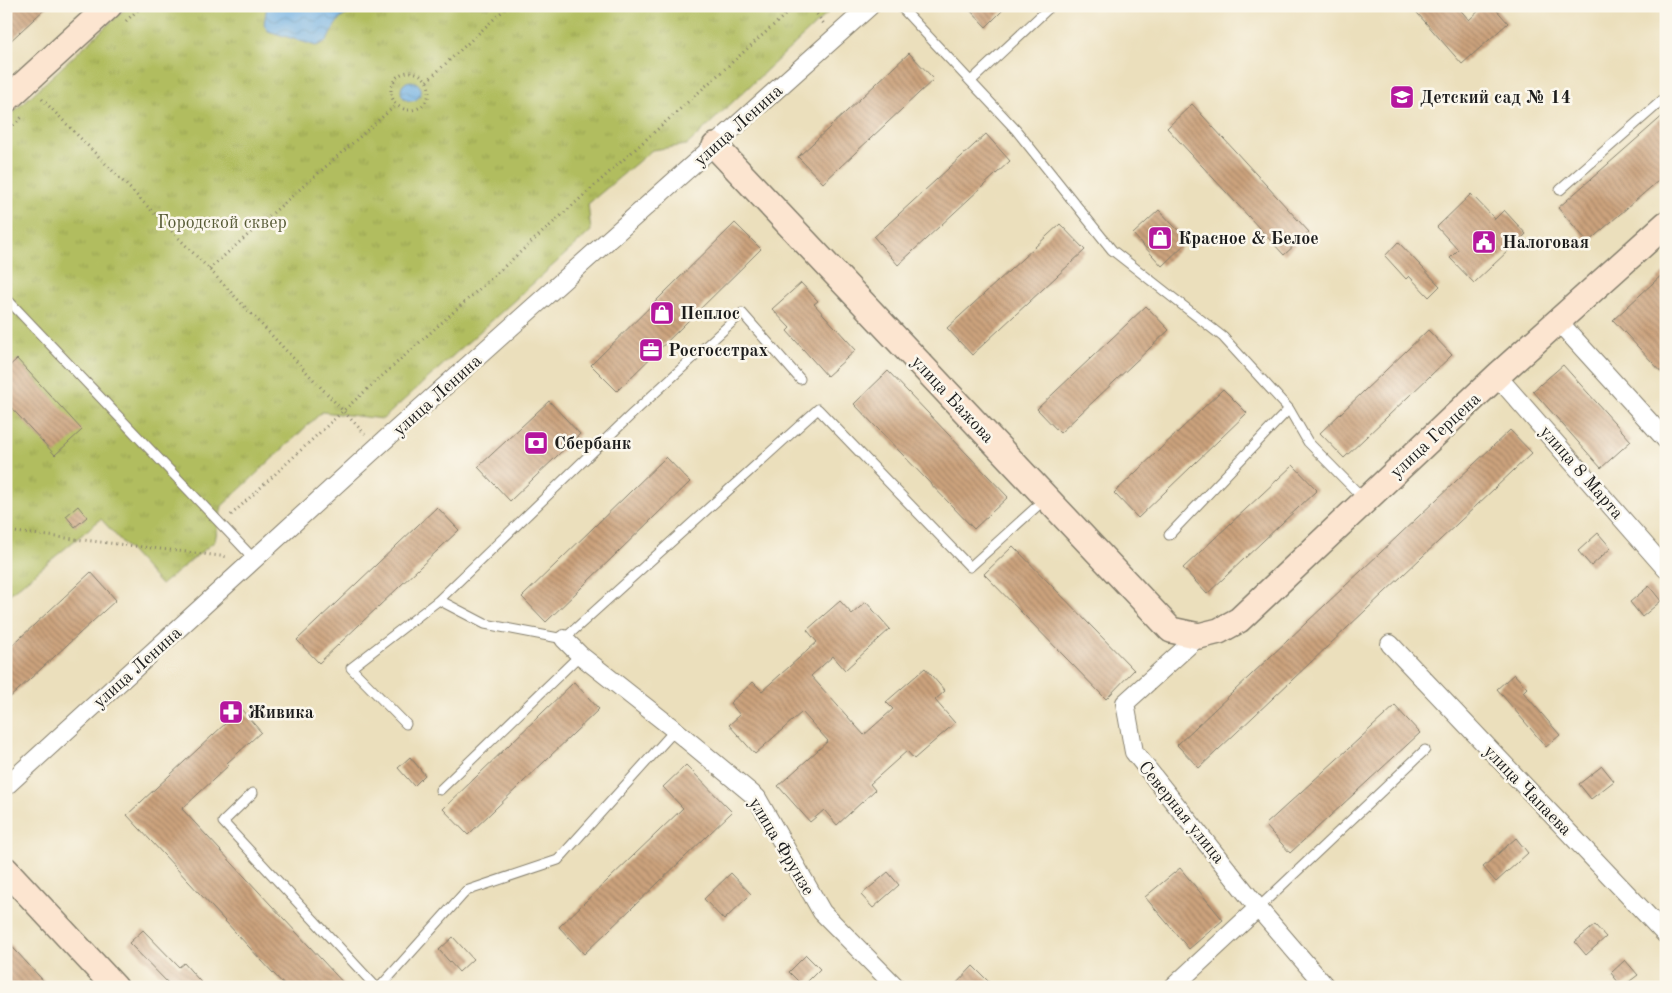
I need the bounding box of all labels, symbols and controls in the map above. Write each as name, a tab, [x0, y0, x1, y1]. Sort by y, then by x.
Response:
street label: улица Ленина	[691, 82, 786, 170]
school or university icon: Детский сад № 14	[1389, 84, 1415, 110]
place label: Детский сад № 14	[1420, 89, 1571, 107]
park label: Городской сквер	[157, 214, 287, 232]
shop icon: Красное & Белое	[1147, 225, 1173, 251]
public building icon: Налоговая	[1471, 229, 1497, 255]
place label: Красное & Белое	[1178, 230, 1319, 248]
place label: Налоговая	[1502, 234, 1589, 252]
shop icon: Пеплос	[649, 300, 675, 326]
place label: Пеплос	[680, 305, 740, 323]
office icon: Росгосстрах	[638, 337, 664, 363]
place label: Росгосстрах	[668, 342, 768, 360]
street label: улица Ленина	[390, 352, 485, 440]
street label: улица Бажова	[907, 353, 997, 447]
street label: улица Герцена	[1387, 390, 1484, 482]
street label: улица 8 Марта	[1536, 423, 1627, 523]
bank icon: Сбербанк	[523, 430, 549, 456]
place label: Сбербанк	[554, 435, 632, 453]
street label: улица Ленина	[90, 624, 185, 712]
pharmacy icon: Живика	[218, 699, 244, 725]
place label: Живика	[248, 704, 314, 722]
street label: улица Чапаева	[1480, 742, 1575, 839]
street label: Северная улица	[1135, 758, 1228, 867]
street label: улица Фрунзе	[745, 794, 817, 899]

